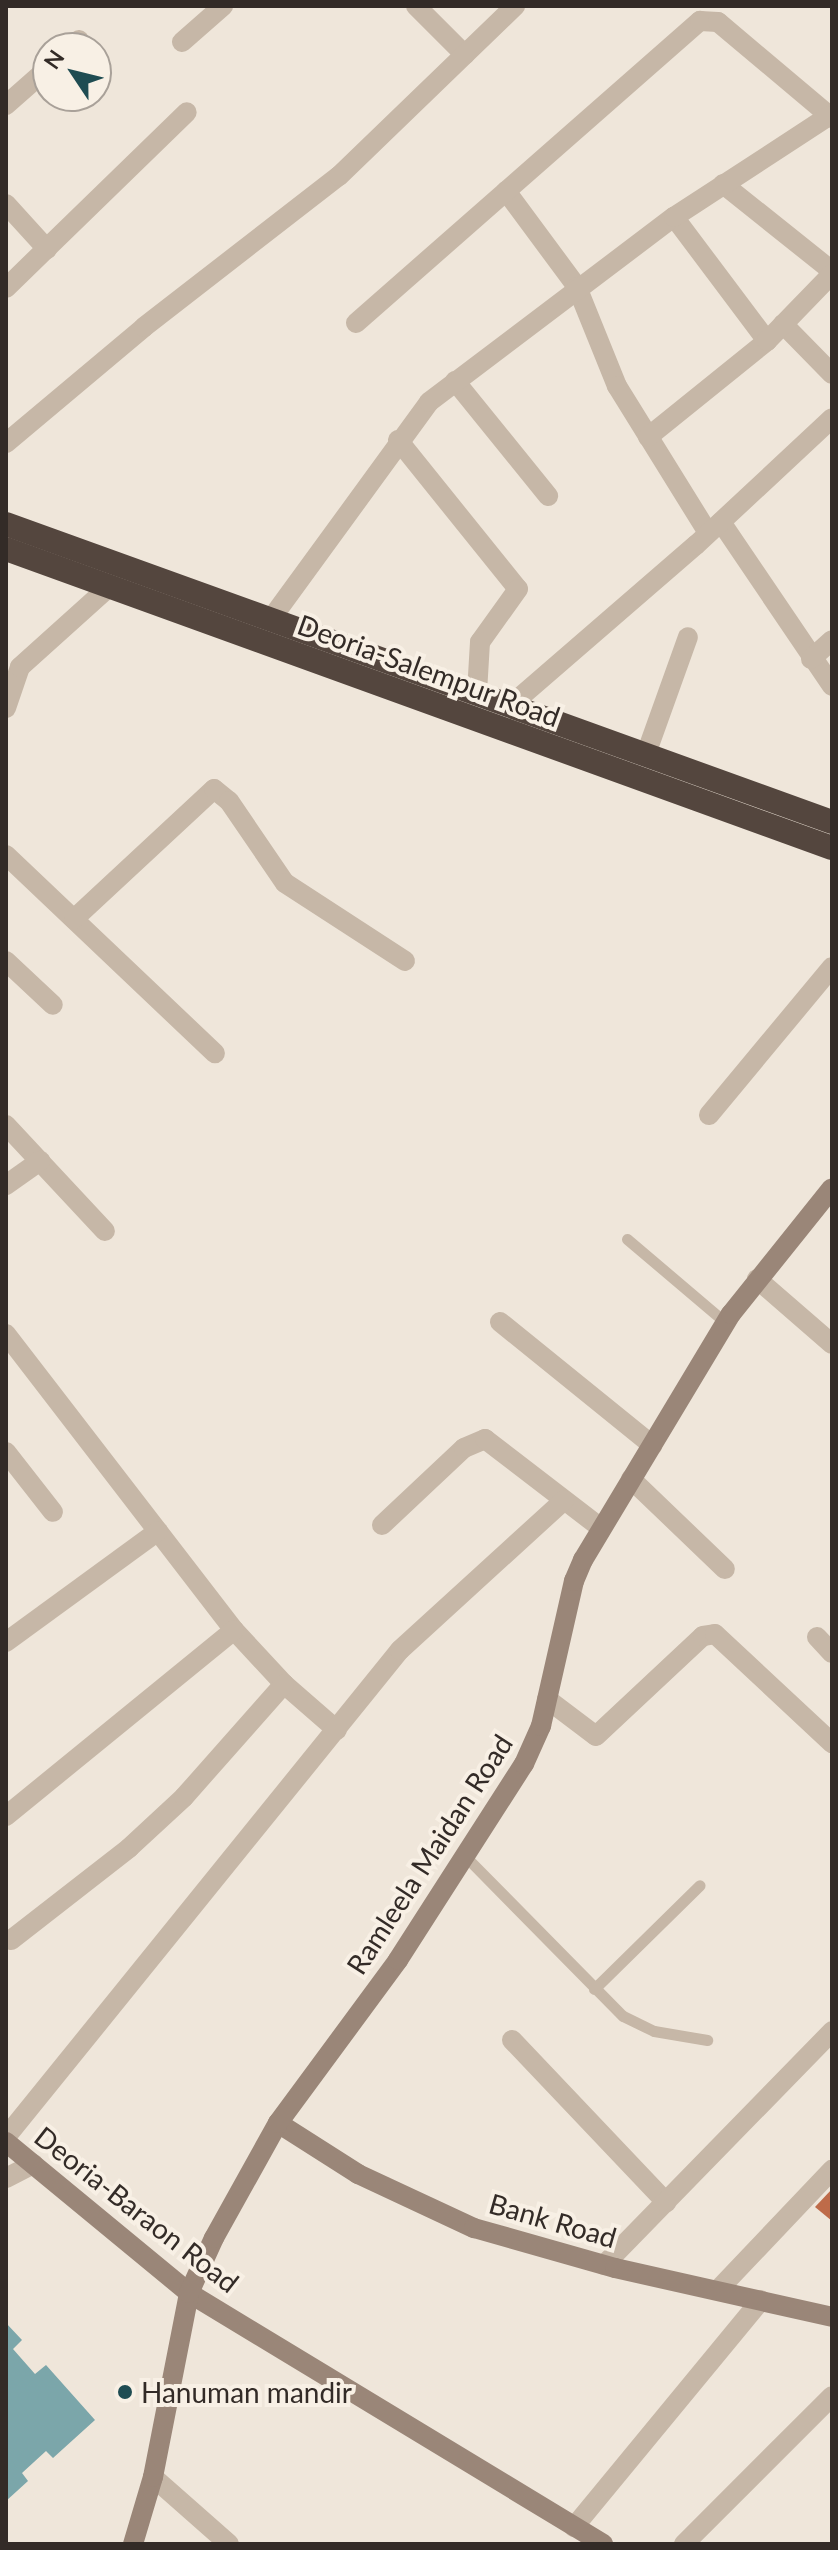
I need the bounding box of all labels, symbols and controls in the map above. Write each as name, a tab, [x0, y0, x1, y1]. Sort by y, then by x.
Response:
north arrow	[32, 32, 112, 112]
text: N	[38, 44, 69, 74]
street label: Deoria-Salempur Road	[293, 607, 565, 733]
street label: Ramleela Maidan Road	[339, 1728, 519, 1980]
street label: Deoria-Baraon Road	[28, 2119, 246, 2299]
street label: Bank Road	[485, 2186, 621, 2254]
place label: Hanuman mandir	[141, 2375, 352, 2409]
marker: Hanuman mandir	[116, 2383, 134, 2401]

